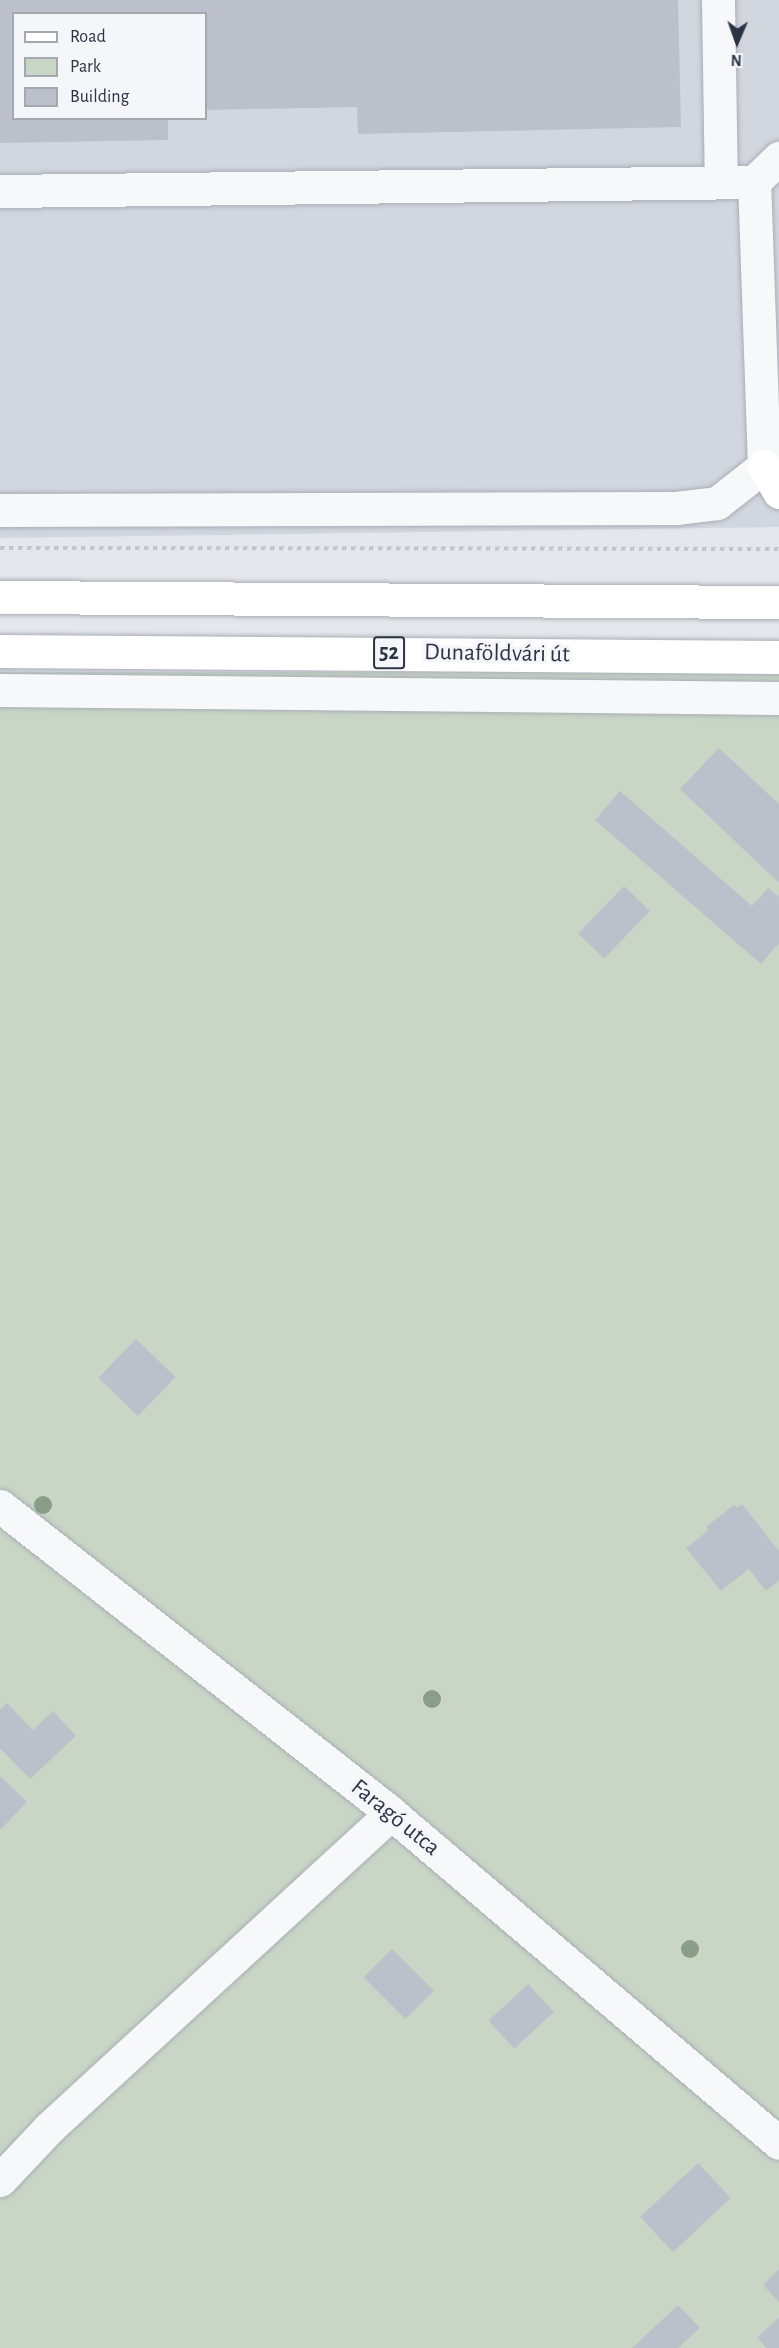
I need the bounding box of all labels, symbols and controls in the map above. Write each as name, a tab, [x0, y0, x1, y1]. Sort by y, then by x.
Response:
legend	[12, 12, 207, 120]
north arrow	[707, 12, 767, 72]
text: Road	[70, 28, 106, 46]
text: N	[731, 52, 742, 68]
text: Park	[70, 58, 101, 76]
text: Building	[70, 88, 129, 106]
road number: 52	[372, 634, 406, 672]
street label: Dunaföldvári út	[424, 638, 570, 670]
street label: Faragó utca	[345, 1773, 445, 1863]

